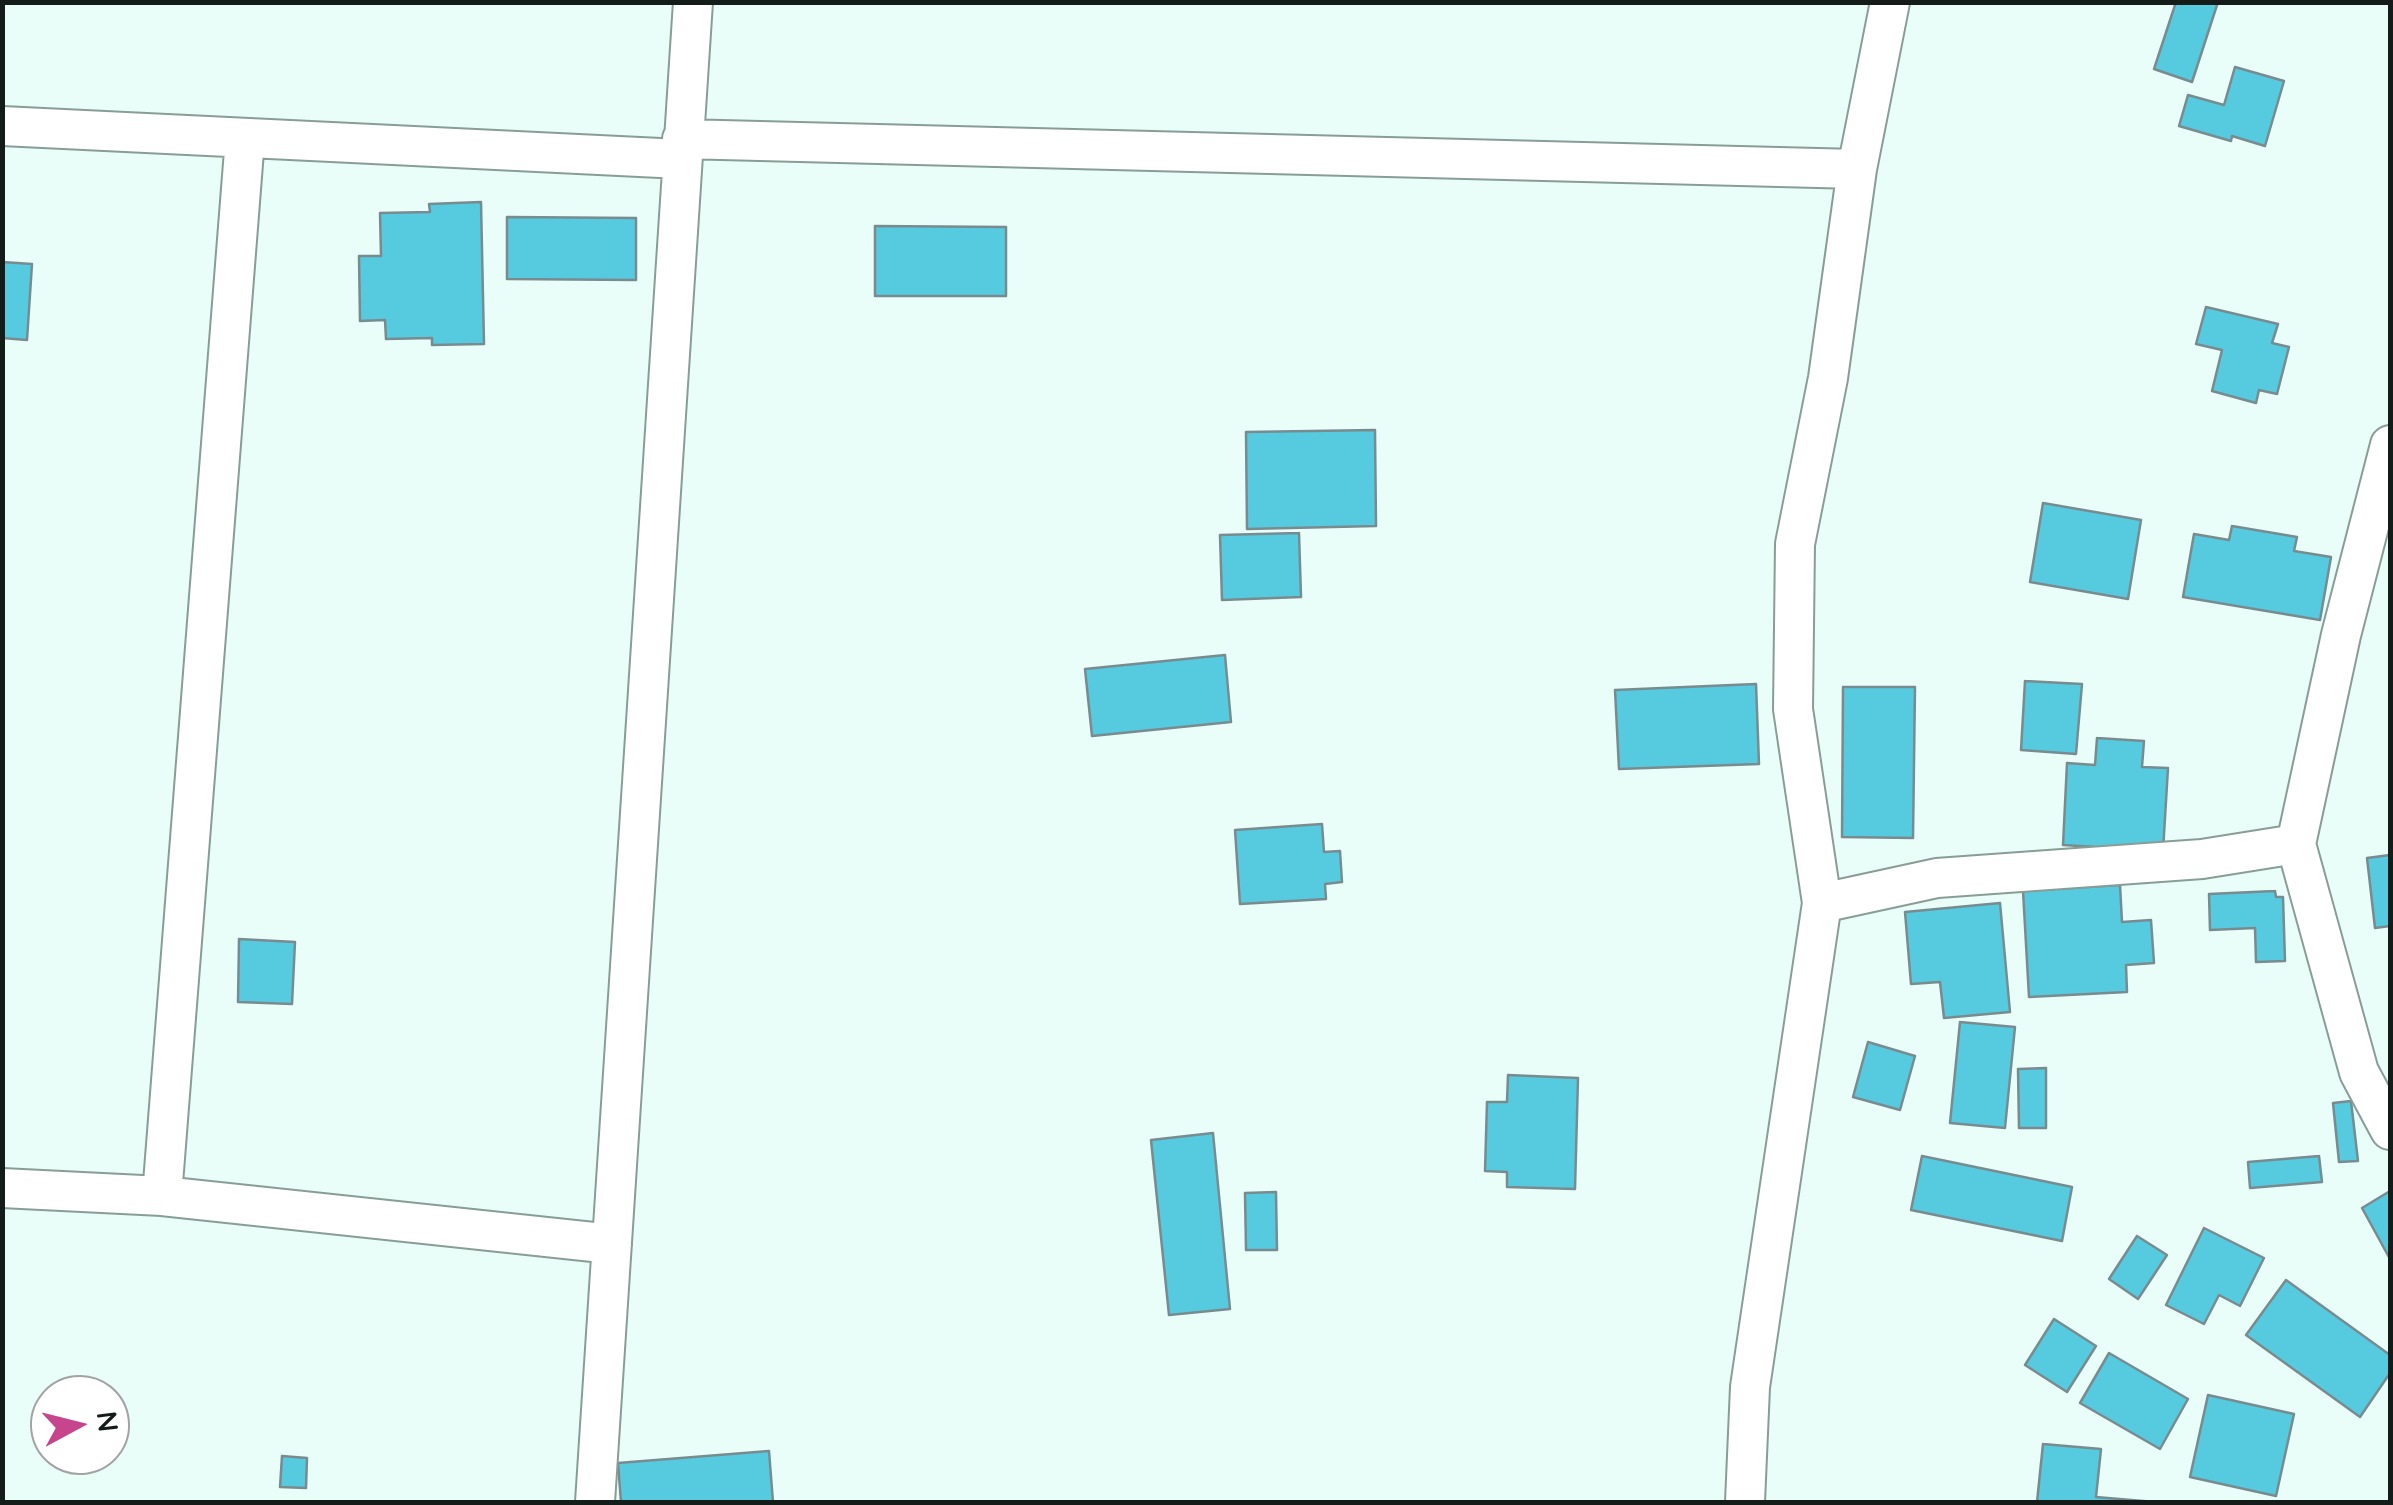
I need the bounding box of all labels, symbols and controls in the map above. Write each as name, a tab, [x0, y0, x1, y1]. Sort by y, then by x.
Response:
north arrow	[30, 1375, 130, 1475]
text: N	[90, 1409, 127, 1434]

